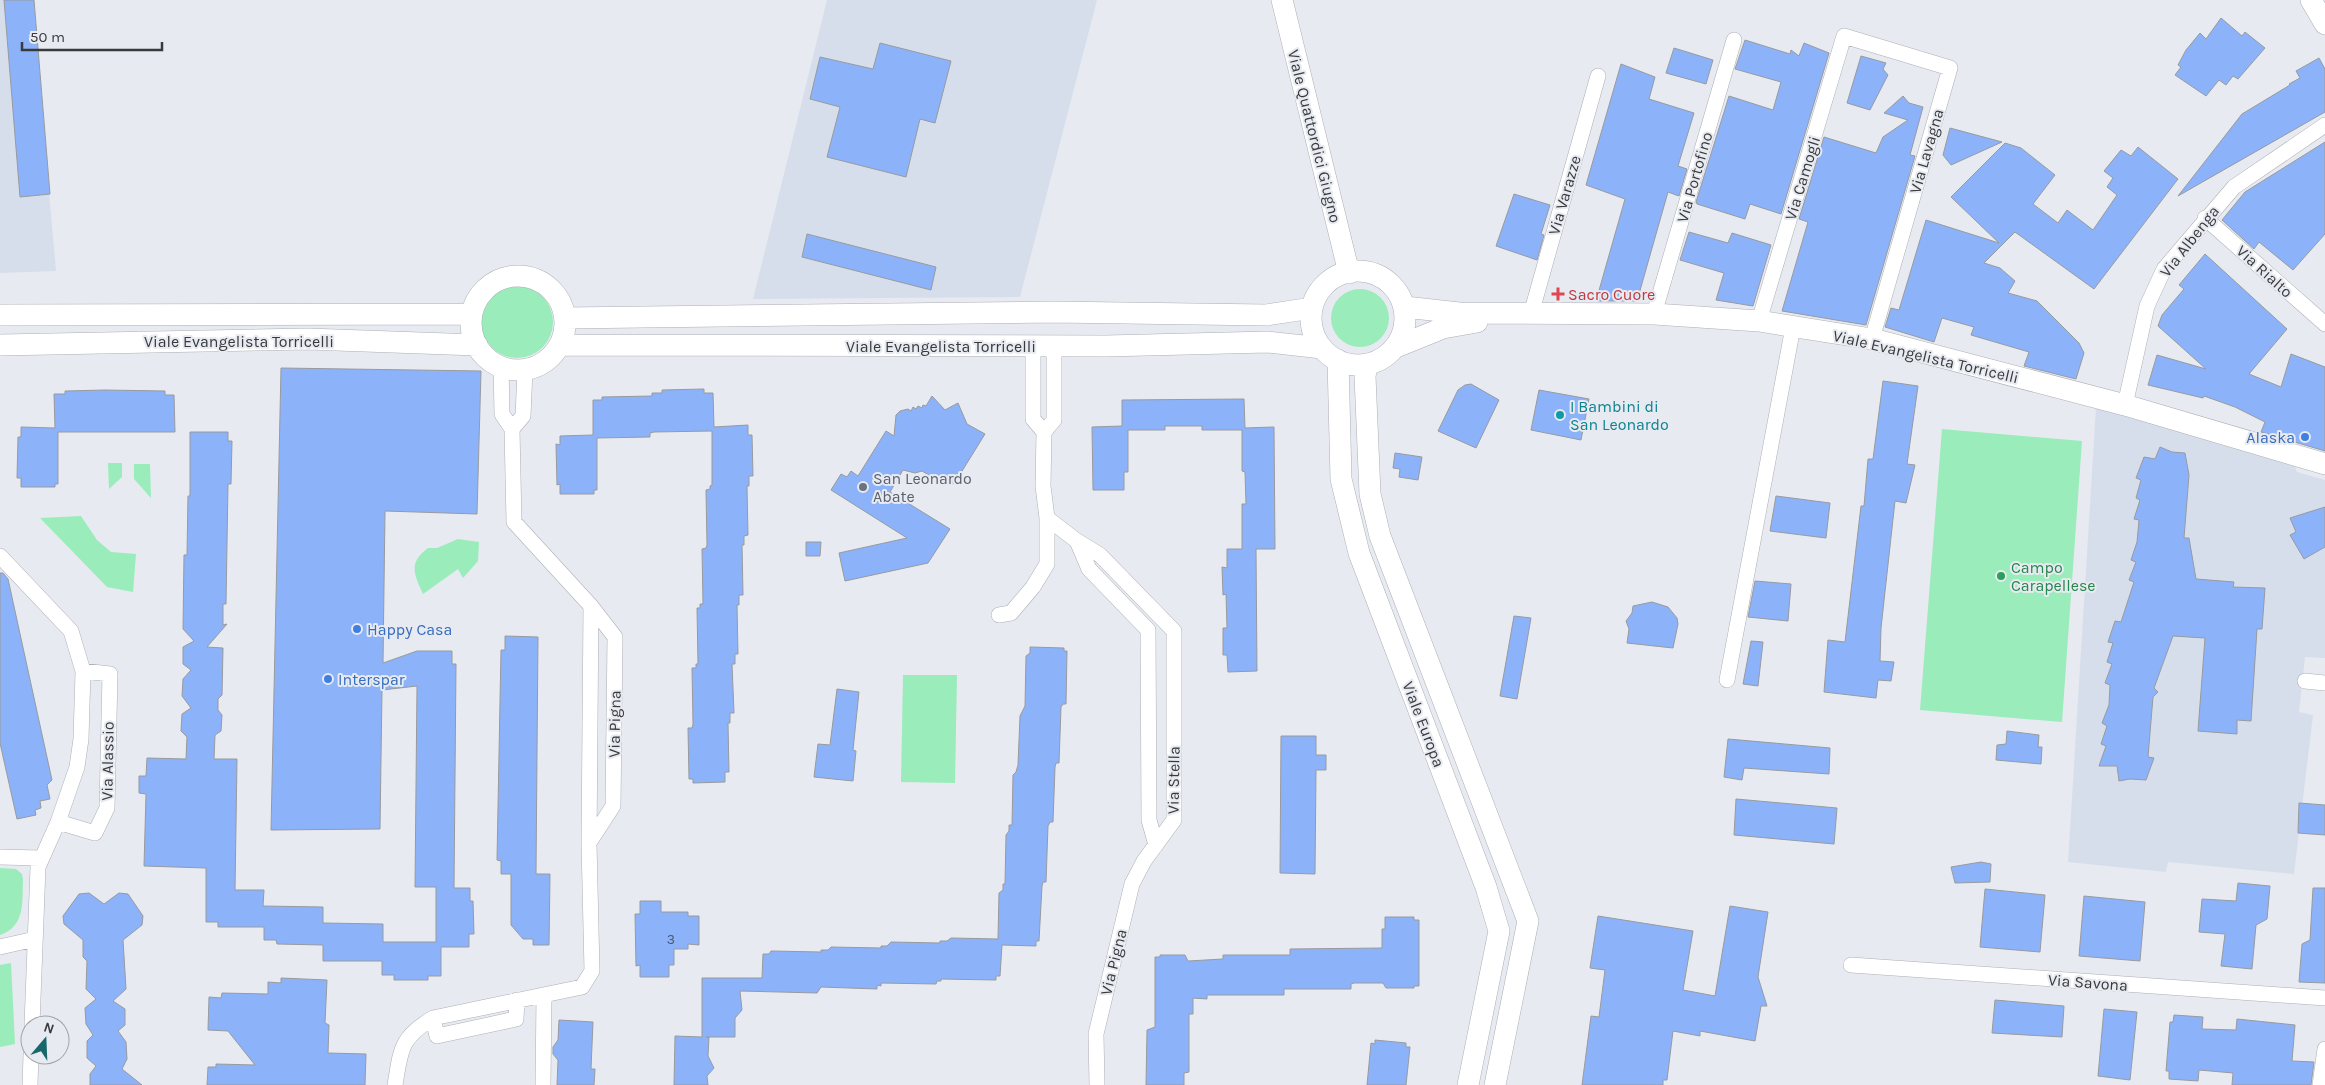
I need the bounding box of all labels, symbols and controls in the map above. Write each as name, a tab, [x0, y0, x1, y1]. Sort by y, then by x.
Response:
scale bar	[22, 20, 162, 52]
text: 50 m	[30, 28, 65, 46]
street label: Viale Quattordici Giugno	[1284, 48, 1345, 225]
street label: Via Lavagna	[1905, 107, 1948, 196]
street label: Via Portofino	[1673, 130, 1716, 225]
street label: Via Camogli	[1781, 134, 1824, 223]
street label: Via Varazze	[1544, 153, 1585, 237]
street label: Via Albenga	[2156, 202, 2223, 281]
street label: Via Rialto	[2233, 241, 2297, 302]
place label: Sacro Cuore	[1568, 285, 1655, 304]
marker: Sacro Cuore	[1552, 288, 1564, 300]
street label: Viale Evangelista Torricelli	[1831, 326, 2021, 387]
street label: Viale Evangelista Torricelli	[144, 332, 334, 351]
street label: Viale Evangelista Torricelli	[846, 337, 1036, 356]
place label: I Bambini di San Leonardo	[1570, 397, 1669, 434]
marker: I Bambini di San Leonardo	[1554, 409, 1566, 421]
place label: Alaska	[2246, 428, 2295, 447]
marker: Alaska	[2299, 431, 2311, 443]
place label: San Leonardo Abate	[873, 469, 972, 506]
marker: San Leonardo Abate	[857, 481, 869, 493]
place label: Campo Carapellese	[2011, 558, 2096, 595]
marker: Campo Carapellese	[1995, 570, 2007, 582]
place label: Happy Casa	[367, 620, 452, 639]
marker: Happy Casa	[351, 623, 363, 635]
place label: Interspar	[338, 670, 405, 689]
marker: Interspar	[322, 673, 334, 685]
street label: Viale Europa	[1398, 679, 1449, 770]
street label: Via Pigna	[604, 690, 625, 758]
street label: Via Alassio	[97, 721, 118, 801]
street label: Via Stella	[1163, 746, 1184, 814]
street label: Via Pigna	[1096, 927, 1131, 997]
house number: 3	[667, 931, 675, 948]
street label: Via Savona	[2047, 970, 2129, 995]
north arrow	[20, 1015, 70, 1065]
text: N	[42, 1019, 57, 1038]

